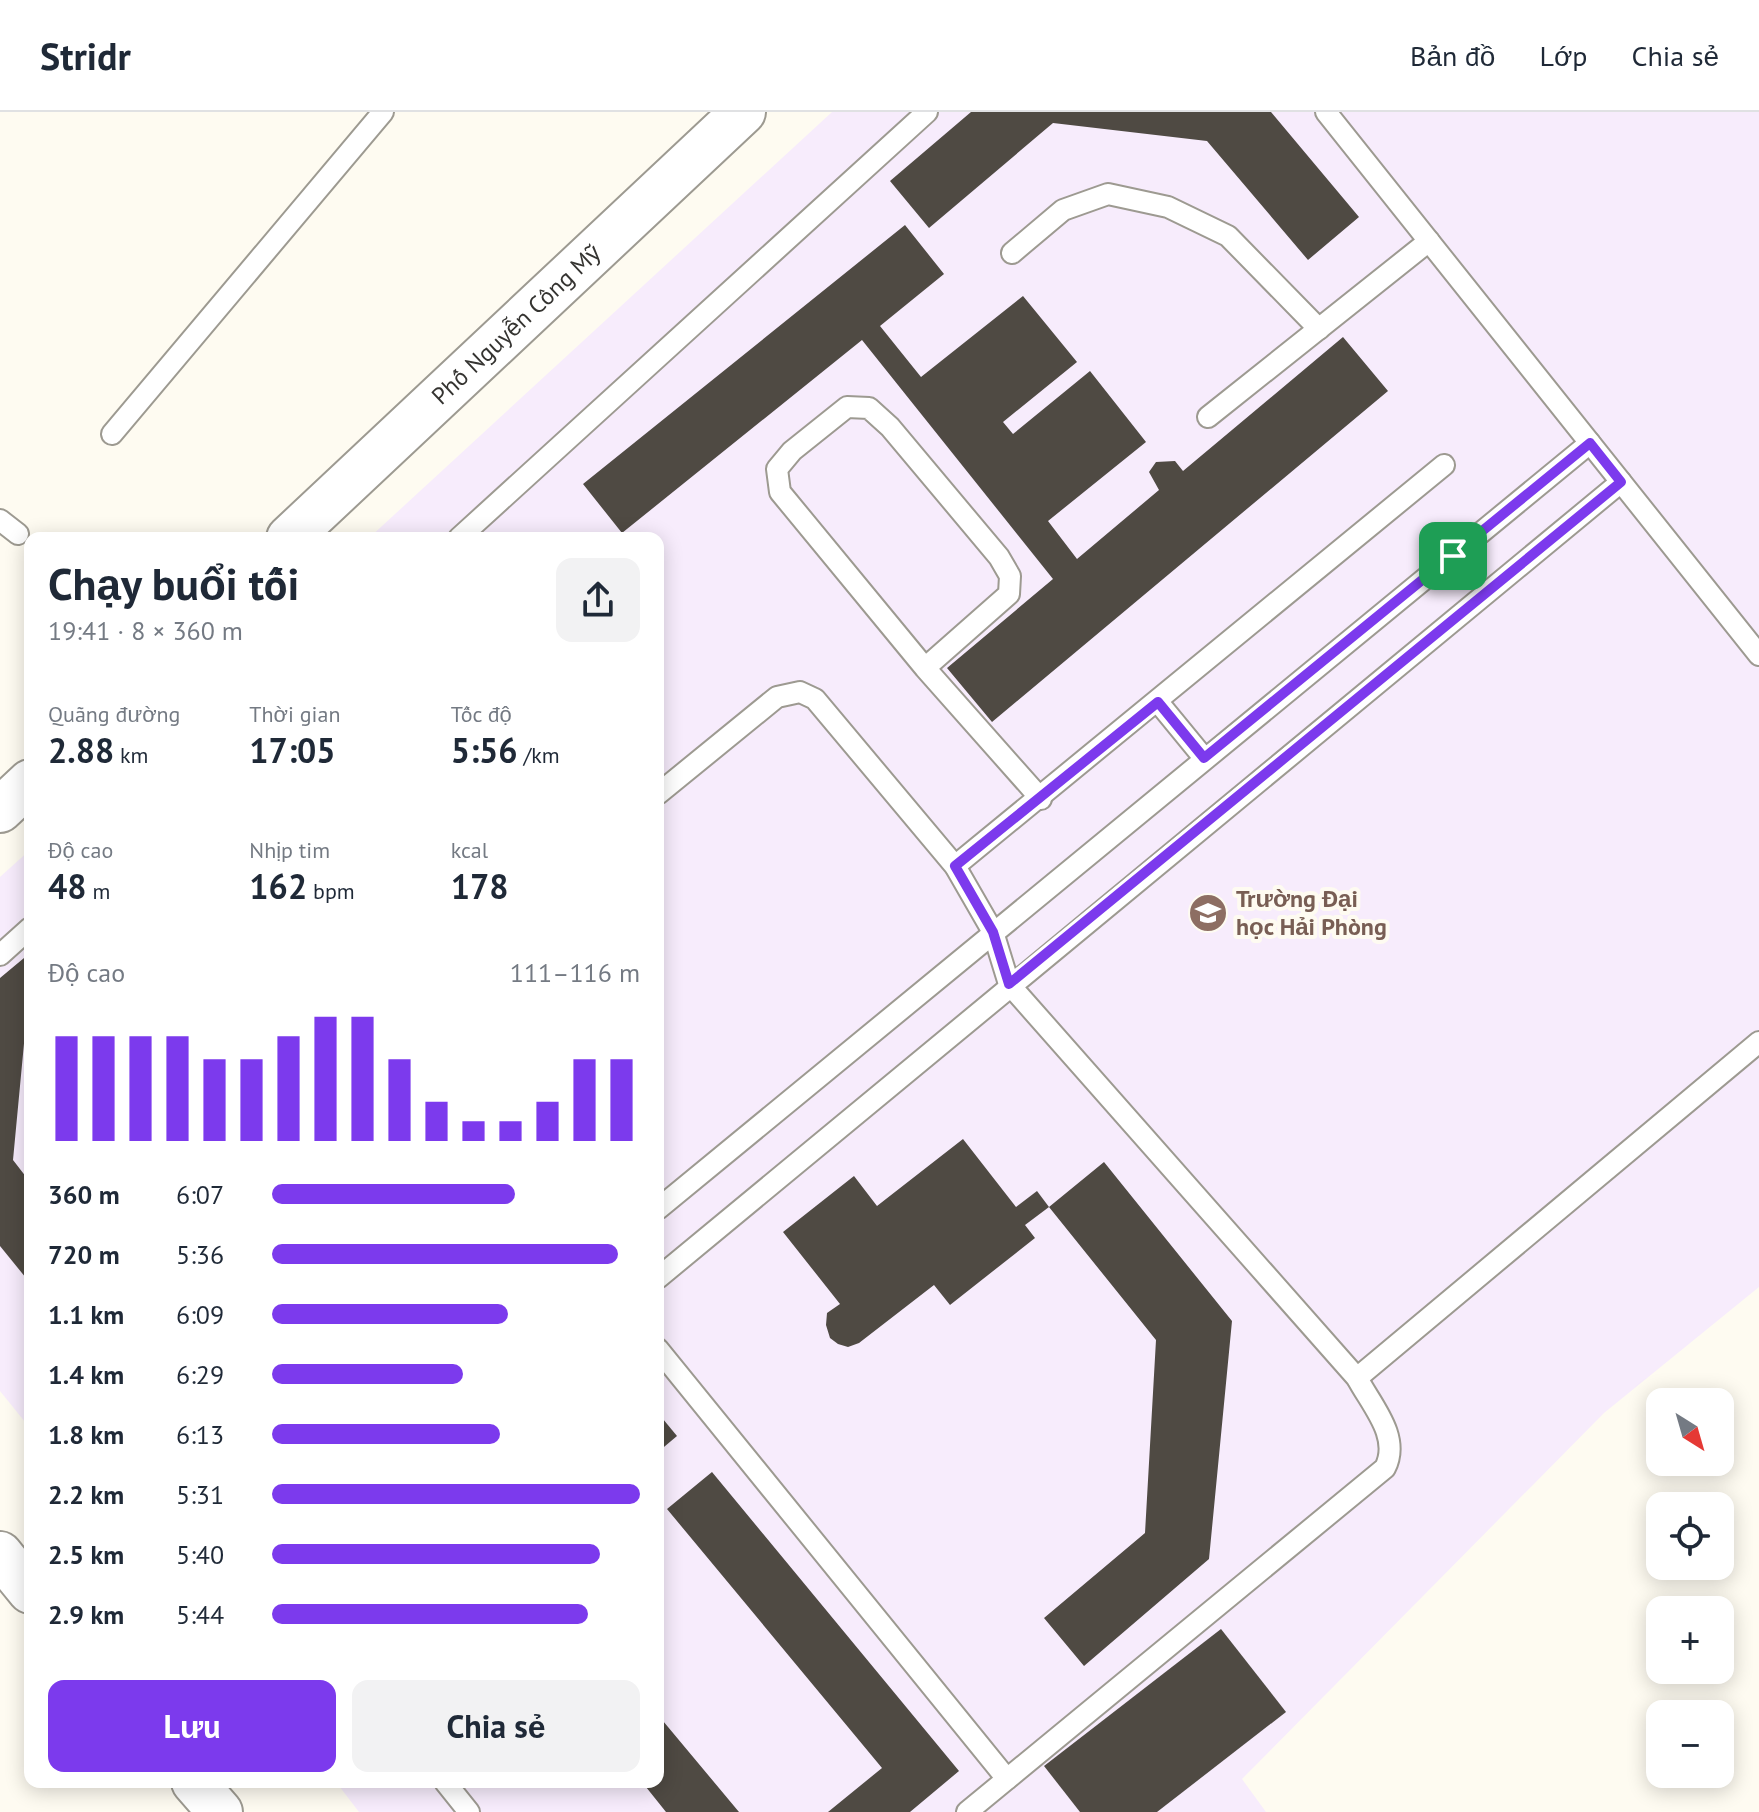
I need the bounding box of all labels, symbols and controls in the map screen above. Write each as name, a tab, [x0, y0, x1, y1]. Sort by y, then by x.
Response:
text: Stridr	[40, 31, 131, 80]
text: Bản đồ	[1410, 37, 1495, 74]
text: Lớp	[1539, 37, 1587, 74]
text: Chia sẻ	[1631, 37, 1719, 74]
street label: Phố Nguyễn Công Mỹ	[425, 237, 607, 411]
pin	[1419, 522, 1487, 590]
icon: arrive	[1431, 534, 1475, 578]
text: Chạy buổi tối	[48, 555, 299, 612]
button: share	[556, 558, 640, 642]
text: 19:41 · 8 × 360 m	[48, 614, 243, 647]
text: Quãng đường	[48, 700, 180, 728]
text: Thời gian	[249, 700, 340, 728]
text: Tốc độ	[451, 700, 512, 728]
text: 2.88	[48, 728, 114, 772]
text: 17:05	[249, 728, 336, 772]
text: 5:56	[451, 728, 518, 772]
text: km	[114, 741, 148, 769]
text: /km	[518, 741, 560, 769]
text: Độ cao	[48, 836, 113, 864]
text: Nhịp tim	[249, 836, 330, 864]
text: kcal	[451, 836, 488, 864]
text: 48	[48, 864, 87, 908]
text: 162	[249, 864, 307, 908]
text: 178	[451, 864, 509, 908]
text: m	[87, 877, 110, 905]
text: bpm	[307, 877, 355, 905]
place label: Trường Đại học Hải Phòng	[1236, 883, 1387, 942]
school or university icon: Trường Đại học Hải Phòng	[1187, 892, 1229, 934]
text: Độ cao	[48, 956, 125, 989]
text: 111–116 m	[510, 956, 640, 989]
text: 360 m	[48, 1178, 120, 1211]
text: 6:07	[176, 1178, 224, 1211]
text: 720 m	[48, 1238, 120, 1271]
text: 5:36	[176, 1238, 224, 1271]
text: 1.1 km	[48, 1298, 124, 1331]
text: 6:09	[176, 1298, 224, 1331]
text: 1.4 km	[48, 1358, 124, 1391]
text: 6:29	[176, 1358, 224, 1391]
north arrow	[1646, 1388, 1734, 1476]
map controls	[1646, 1388, 1734, 1788]
text: 1.8 km	[48, 1418, 124, 1451]
text: 6:13	[176, 1418, 224, 1451]
text: 2.2 km	[48, 1478, 124, 1511]
text: 5:31	[176, 1478, 224, 1511]
button: locate	[1646, 1492, 1734, 1580]
text: 2.5 km	[48, 1538, 124, 1571]
text: 5:40	[176, 1538, 224, 1571]
button: +	[1646, 1596, 1734, 1684]
text: 2.9 km	[48, 1598, 124, 1631]
text: 5:44	[176, 1598, 224, 1631]
button: Lưu	[48, 1680, 336, 1772]
button: Chia sẻ	[352, 1680, 640, 1772]
button: −	[1646, 1700, 1734, 1788]

